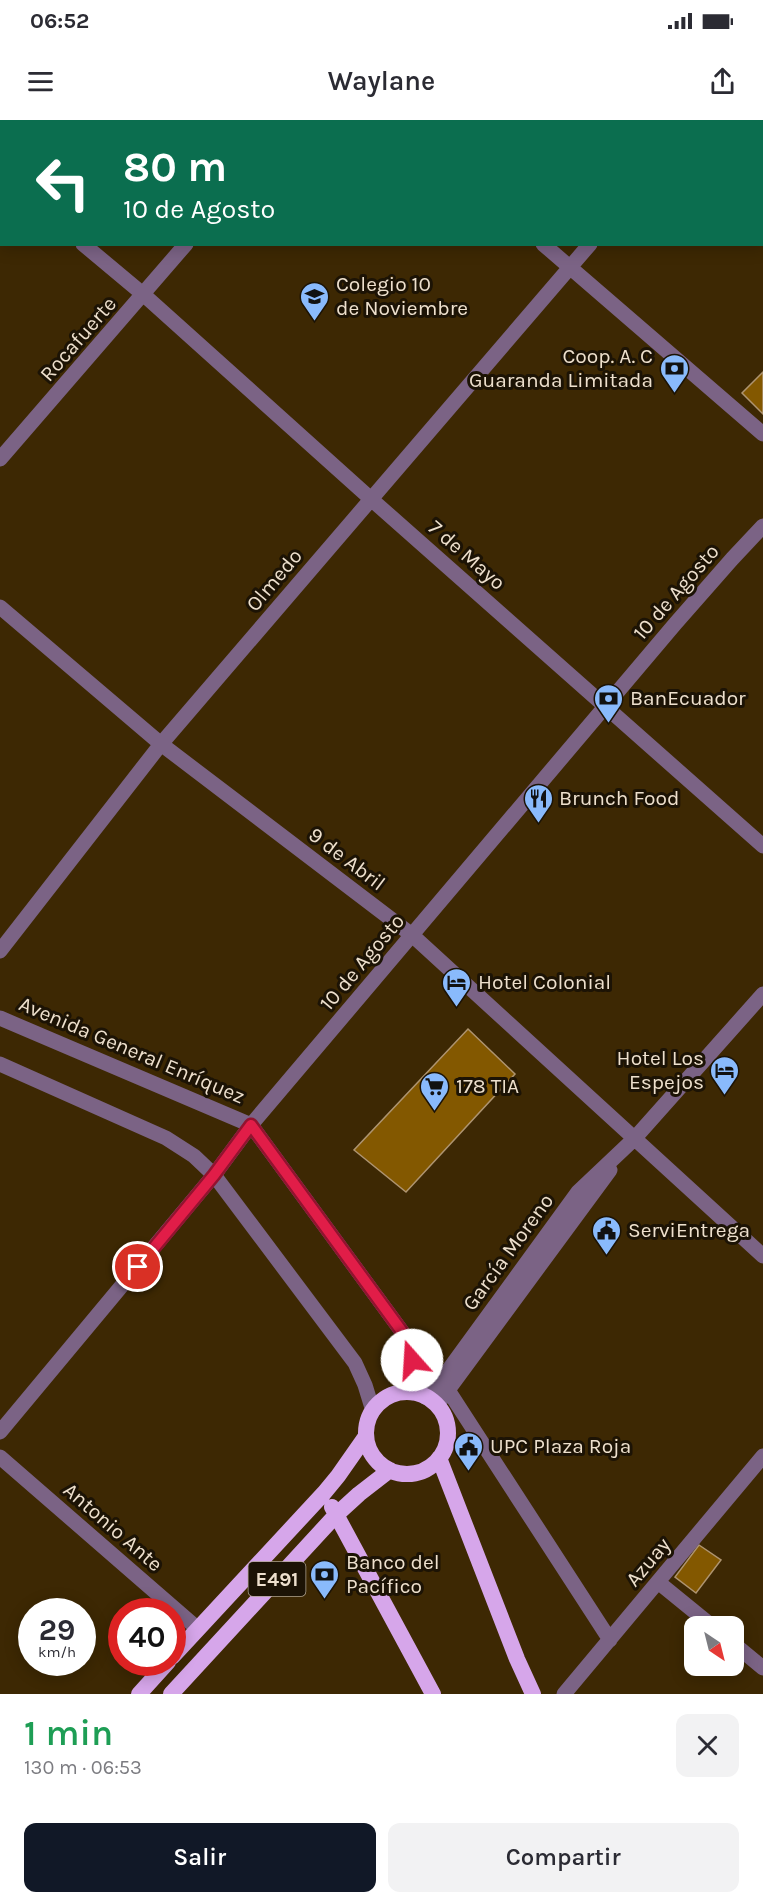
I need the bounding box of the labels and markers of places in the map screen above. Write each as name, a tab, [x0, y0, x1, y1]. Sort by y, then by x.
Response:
place label: Colegio 10 de Noviembre	[336, 272, 468, 320]
school or university icon: Colegio 10 de Noviembre	[299, 280, 331, 322]
place label: Coop. A. C Guaranda Limitada	[469, 344, 653, 392]
bank icon: Coop. A. C Guaranda Limitada	[658, 352, 690, 394]
bank icon: BanEcuador	[593, 682, 625, 724]
place label: BanEcuador	[630, 686, 746, 710]
restaurant icon: Brunch Food	[522, 782, 554, 824]
place label: Brunch Food	[559, 786, 679, 810]
hotel icon: Hotel Colonial	[441, 966, 473, 1008]
place label: Hotel Colonial	[478, 970, 611, 994]
place label: Hotel Los Espejos	[617, 1046, 704, 1094]
hotel icon: Hotel Los Espejos	[709, 1054, 741, 1096]
supermarket icon: 178 TIA	[419, 1070, 451, 1112]
place label: 178 TIA	[456, 1074, 519, 1098]
public building icon: ServiEntrega	[591, 1214, 623, 1256]
place label: ServiEntrega	[628, 1218, 750, 1242]
pin	[112, 1241, 163, 1292]
public building icon: UPC Plaza Roja	[453, 1430, 485, 1472]
place label: UPC Plaza Roja	[490, 1434, 631, 1458]
place label: Banco del Pacífico	[346, 1550, 440, 1598]
bank icon: Banco del Pacífico	[309, 1558, 341, 1600]

